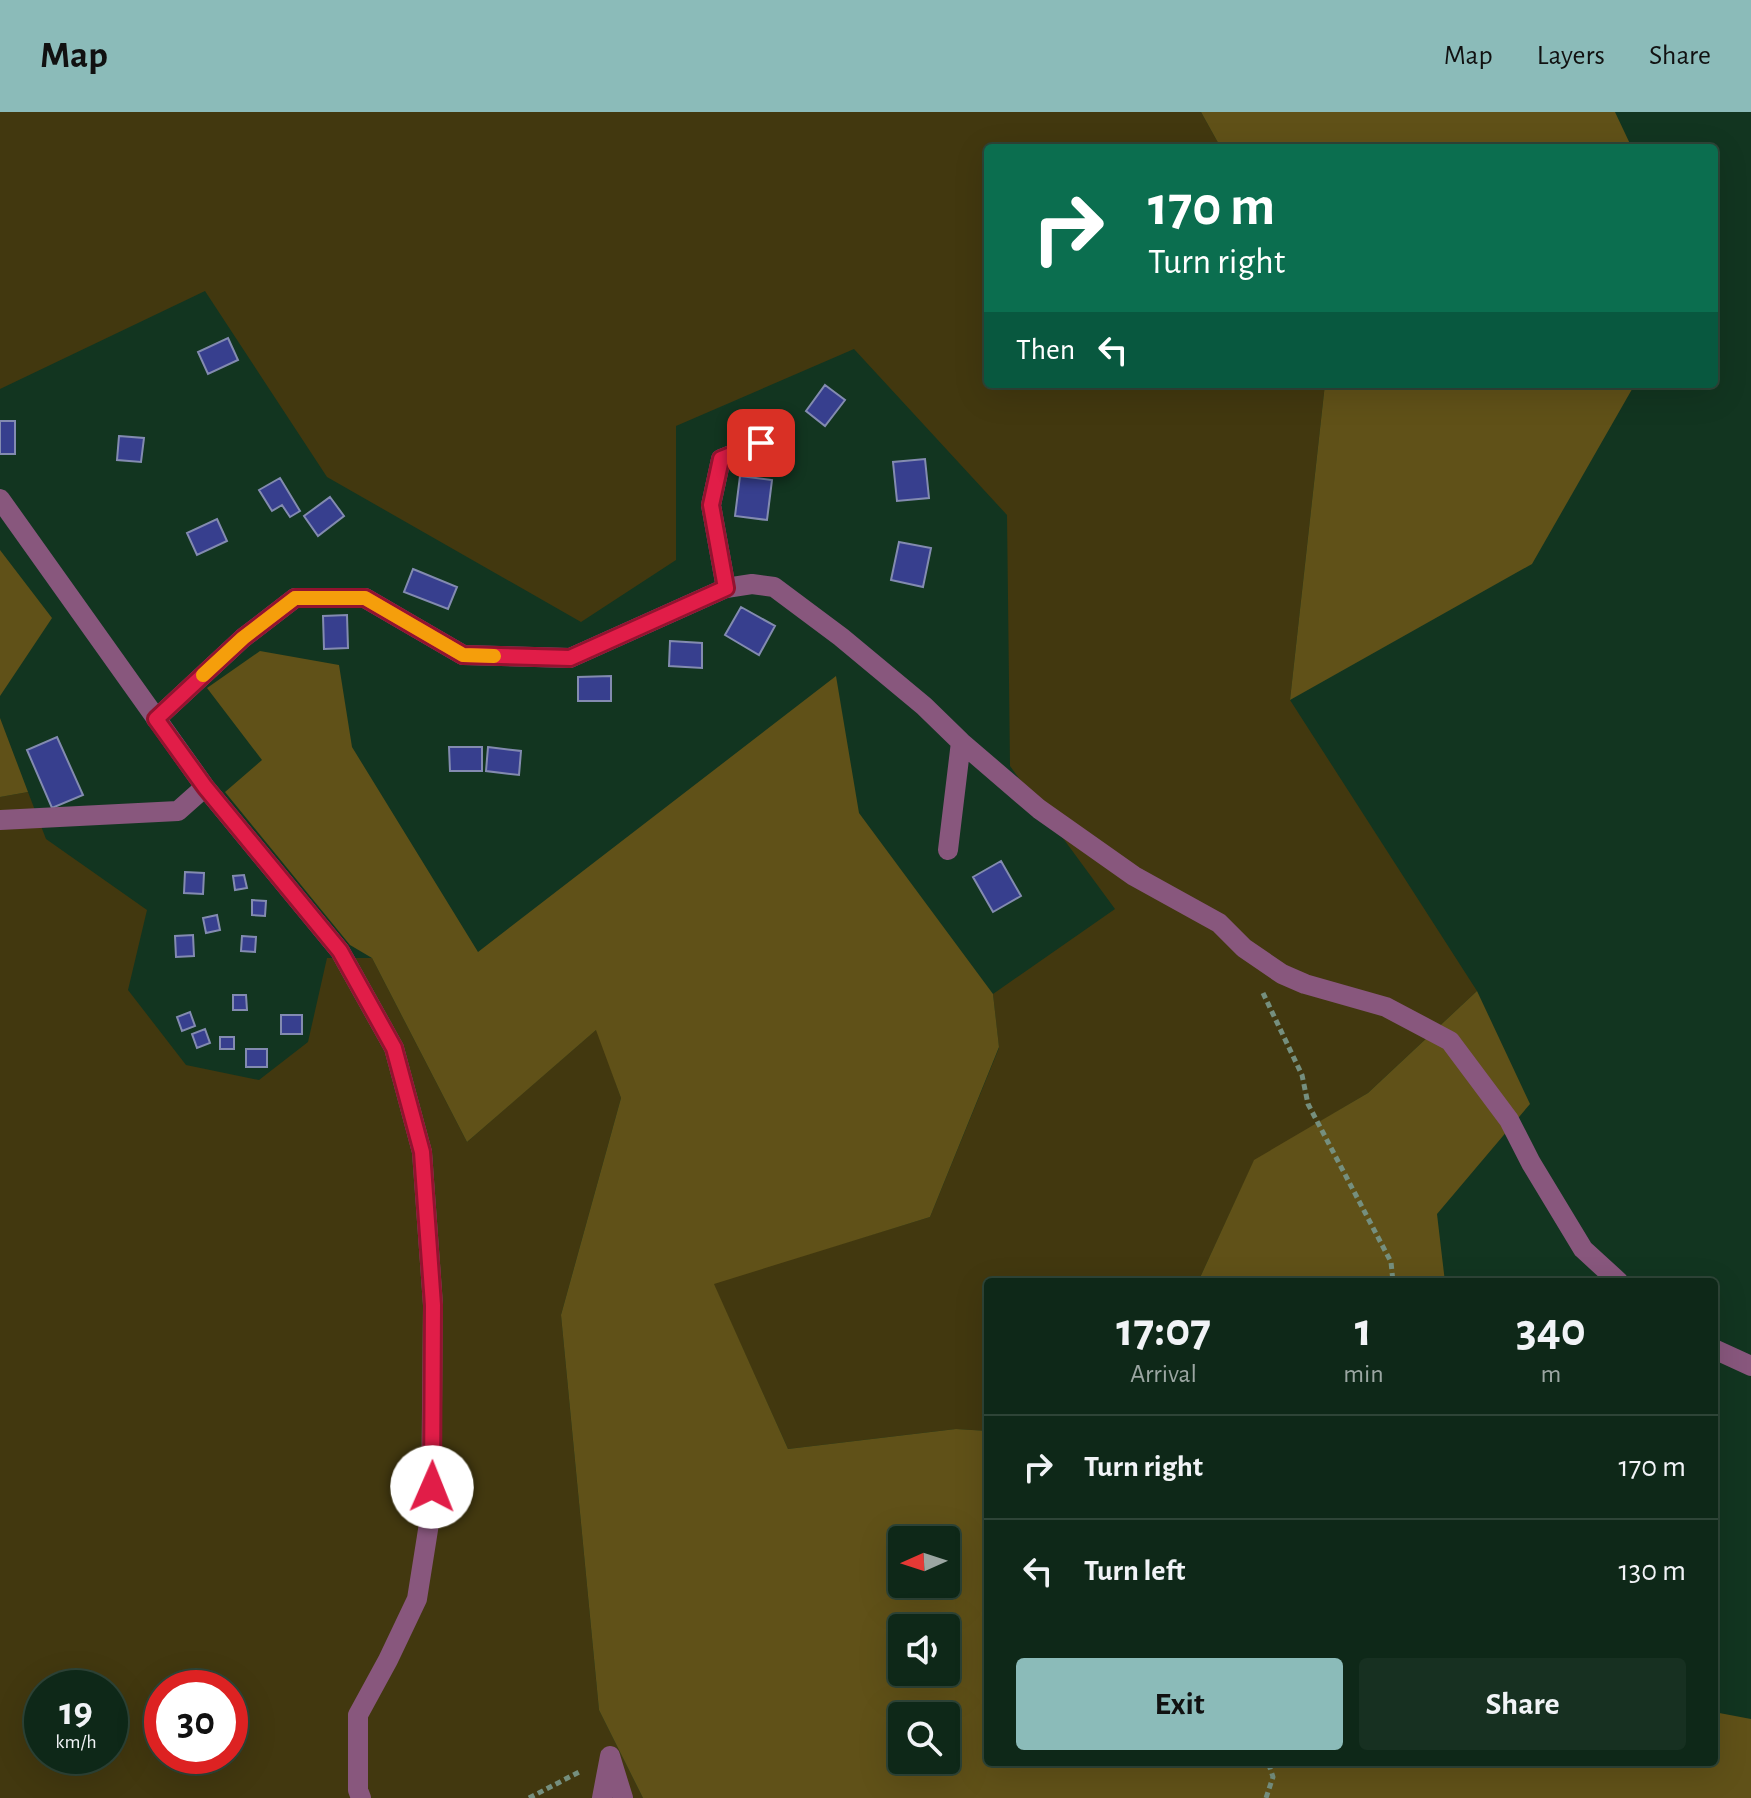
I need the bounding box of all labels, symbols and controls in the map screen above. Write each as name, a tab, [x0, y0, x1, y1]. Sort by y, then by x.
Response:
text: Map	[40, 37, 108, 75]
text: Map	[1444, 42, 1493, 70]
text: Layers	[1537, 42, 1605, 70]
text: Share	[1649, 42, 1711, 70]
icon: right	[1016, 176, 1120, 280]
text: 170 m	[1148, 179, 1275, 235]
text: Turn right	[1148, 244, 1285, 280]
icon: left	[1091, 328, 1135, 372]
text: Then	[1016, 335, 1075, 365]
pin	[727, 409, 795, 477]
icon: arrive	[739, 421, 783, 465]
text: 17:07	[1116, 1307, 1211, 1355]
text: 1	[1355, 1307, 1372, 1355]
text: 340	[1516, 1307, 1586, 1355]
text: Arrival	[1130, 1361, 1197, 1387]
text: min	[1343, 1361, 1384, 1387]
text: m	[1540, 1361, 1561, 1387]
position arrow	[390, 1445, 474, 1529]
icon: right	[1016, 1445, 1060, 1489]
text: Turn right	[1084, 1452, 1203, 1482]
text: 170 m	[1618, 1452, 1686, 1482]
north arrow	[888, 1526, 960, 1598]
map controls	[888, 1526, 960, 1774]
icon: left	[1016, 1549, 1060, 1593]
text: Turn left	[1084, 1556, 1185, 1586]
text: 130 m	[1619, 1556, 1686, 1586]
button: sound	[888, 1614, 960, 1686]
button: Exit	[1016, 1658, 1343, 1750]
button: Share	[1359, 1658, 1686, 1750]
speed limit sign: 30	[144, 1670, 248, 1774]
text: 19	[59, 1692, 93, 1732]
button: search	[888, 1702, 960, 1774]
text: km/h	[55, 1732, 97, 1752]

